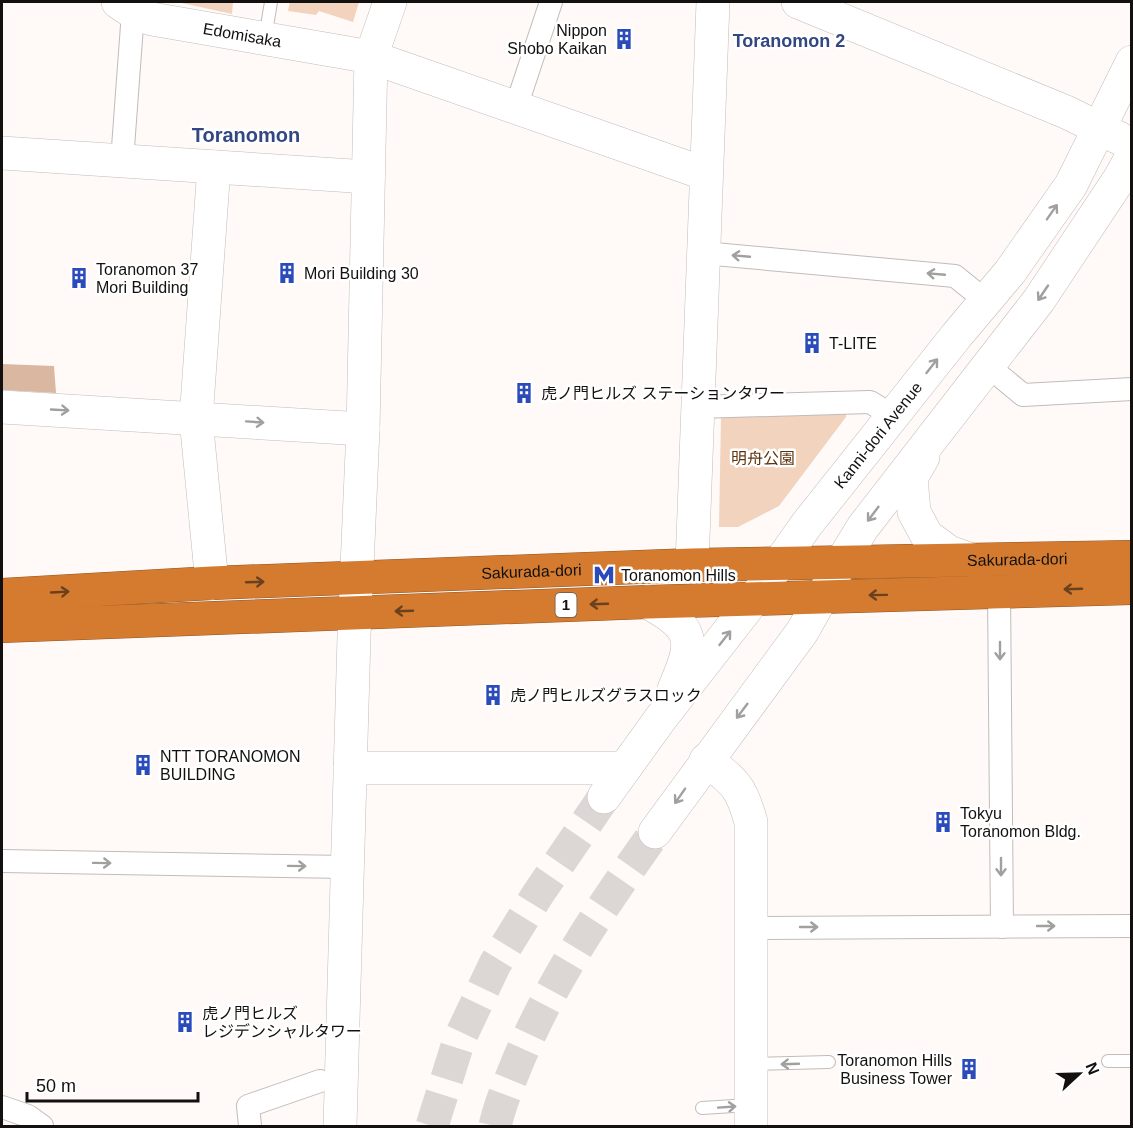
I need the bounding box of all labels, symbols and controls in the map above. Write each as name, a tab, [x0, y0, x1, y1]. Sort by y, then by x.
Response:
street label: Edomisaka	[202, 20, 283, 50]
place label: Nippon Shobo Kaikan	[507, 22, 607, 57]
building icon: Nippon Shobo Kaikan	[612, 27, 636, 51]
district label: Toranomon 2	[733, 31, 845, 51]
district label: Toranomon	[192, 124, 300, 146]
one-way arrow	[1046, 205, 1058, 221]
one-way arrow	[732, 250, 752, 261]
place label: Toranomon 37 Mori Building	[96, 261, 198, 296]
building icon: Mori Building 30	[275, 261, 299, 285]
place label: Mori Building 30	[304, 265, 419, 282]
building icon: Toranomon 37 Mori Building	[67, 266, 91, 290]
one-way arrow	[926, 268, 946, 279]
one-way arrow	[1037, 284, 1049, 301]
building icon: T-LITE	[800, 331, 824, 355]
place label: T-LITE	[829, 335, 877, 352]
one-way arrow	[925, 358, 938, 374]
street label: Kanni-dori Avenue	[831, 379, 925, 492]
building icon: 虎ノ門ヒルズ ステーションタワー	[512, 381, 536, 405]
place label: 虎ノ門ヒルズ ステーションタワー	[541, 385, 785, 402]
one-way arrow	[49, 405, 69, 416]
one-way arrow	[244, 417, 264, 428]
park label: 明舟公園	[731, 450, 795, 467]
one-way arrow	[867, 506, 880, 522]
street label: Sakurada-dori	[967, 550, 1068, 569]
street label: Sakurada-dori	[481, 561, 582, 582]
metro station icon: Toranomon Hills	[592, 563, 616, 587]
place label: Toranomon Hills	[621, 567, 736, 584]
one-way arrow	[244, 576, 264, 587]
one-way arrow	[1064, 584, 1084, 595]
one-way arrow	[49, 586, 69, 597]
one-way arrow	[869, 589, 889, 601]
road number: 1	[556, 593, 576, 617]
one-way arrow	[590, 598, 610, 609]
one-way arrow	[395, 605, 415, 617]
one-way arrow	[718, 630, 731, 646]
one-way arrow	[994, 640, 1006, 660]
building icon: 虎ノ門ヒルズグラスロック	[481, 683, 505, 707]
place label: 虎ノ門ヒルズグラスロック	[510, 687, 702, 704]
one-way arrow	[736, 703, 749, 719]
place label: NTT TORANOMON BUILDING	[160, 748, 300, 783]
building icon: NTT TORANOMON BUILDING	[131, 753, 155, 777]
one-way arrow	[674, 787, 686, 804]
place label: Tokyu Toranomon Bldg.	[960, 805, 1081, 840]
building icon: Tokyu Toranomon Bldg.	[931, 810, 955, 834]
one-way arrow	[995, 856, 1007, 876]
one-way arrow	[91, 857, 111, 869]
one-way arrow	[286, 860, 306, 872]
one-way arrow	[1036, 920, 1056, 932]
one-way arrow	[799, 921, 819, 933]
place label: 虎ノ門ヒルズ レジデンシャルタワー	[202, 1005, 362, 1040]
building icon: 虎ノ門ヒルズ レジデンシャルタワー	[173, 1010, 197, 1034]
north arrow	[1049, 1044, 1109, 1104]
place label: Toranomon Hills Business Tower	[837, 1052, 953, 1087]
building icon: Toranomon Hills Business Tower	[957, 1057, 981, 1081]
one-way arrow	[781, 1058, 801, 1069]
text: N	[1082, 1060, 1102, 1077]
scale bar	[27, 1065, 198, 1103]
text: 50 m	[36, 1076, 76, 1096]
one-way arrow	[716, 1101, 736, 1112]

